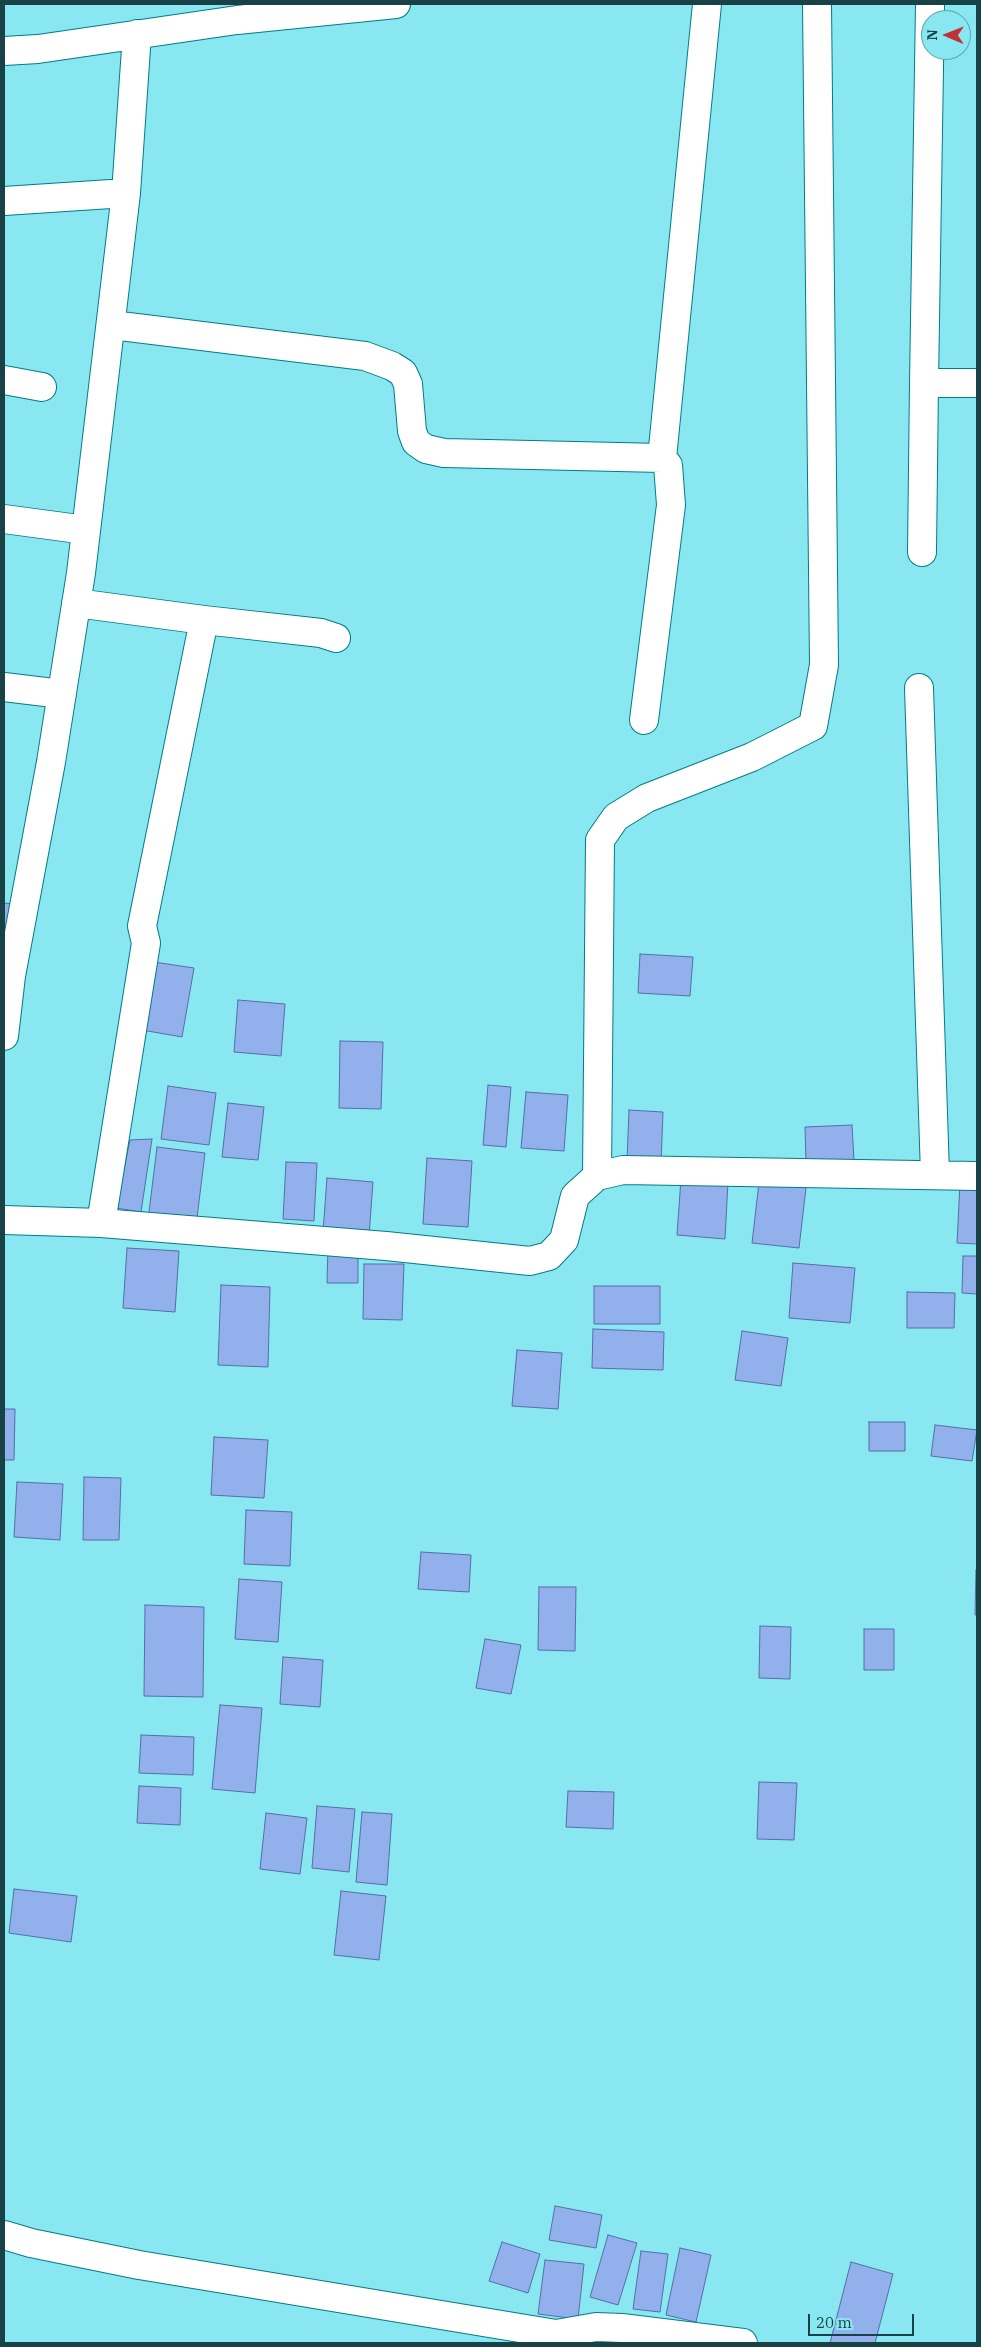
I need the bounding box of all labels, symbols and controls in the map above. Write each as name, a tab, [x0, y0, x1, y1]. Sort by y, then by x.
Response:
north arrow	[921, 10, 971, 60]
text: N	[923, 29, 941, 40]
scale bar	[811, 2304, 917, 2336]
text: 20 m	[816, 2313, 852, 2332]

